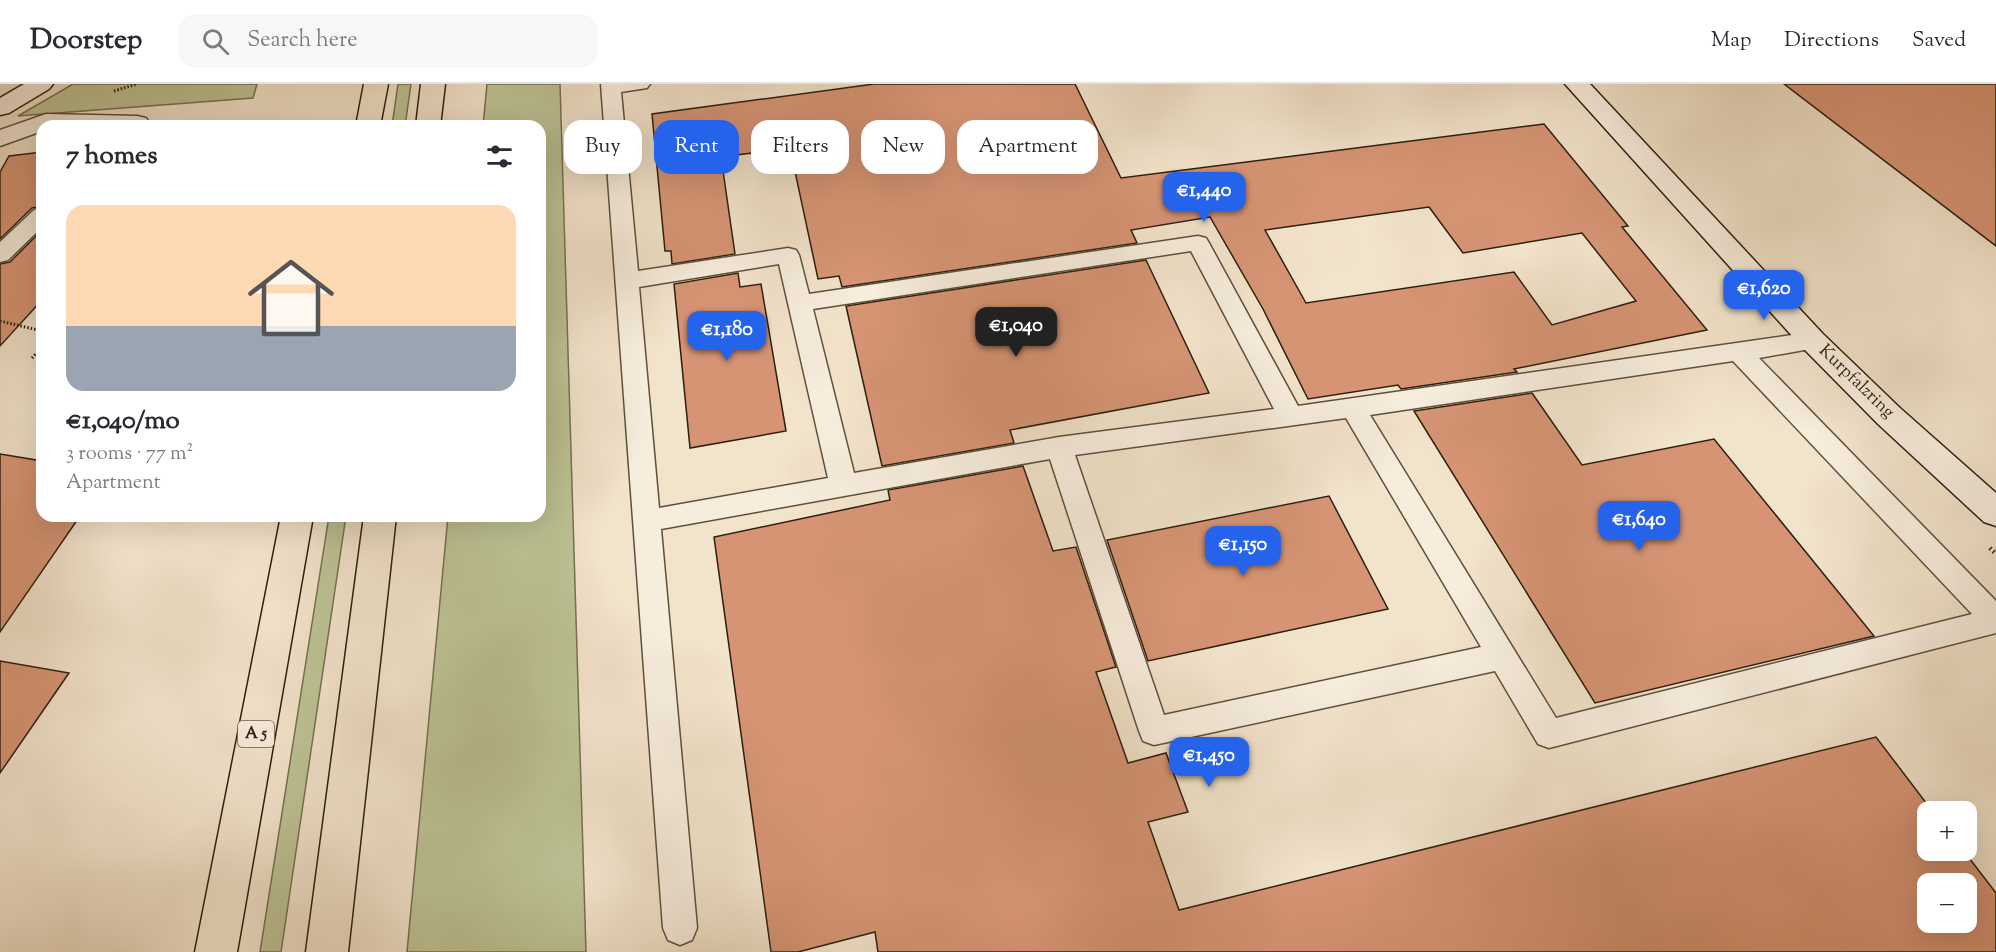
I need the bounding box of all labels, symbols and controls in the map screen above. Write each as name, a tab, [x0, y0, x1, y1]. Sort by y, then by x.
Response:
search box	[178, 14, 598, 68]
text: Doorstep	[30, 21, 142, 61]
icon: search	[199, 25, 232, 58]
text: Search here	[247, 25, 358, 57]
text: Map	[1711, 26, 1751, 56]
text: Directions	[1784, 26, 1879, 56]
text: Saved	[1912, 26, 1966, 56]
chip: Buy	[564, 120, 642, 174]
chip: Rent	[654, 120, 739, 174]
chip: Filters	[751, 120, 849, 174]
chip: New	[861, 120, 945, 174]
chip: Apartment	[957, 120, 1098, 174]
text: 7 homes	[66, 138, 157, 175]
icon: filters	[483, 140, 516, 173]
pin: €1,440	[1155, 172, 1253, 223]
text: €1,440	[1177, 177, 1231, 206]
icon: home	[237, 244, 345, 352]
pin: €1,620	[1715, 270, 1813, 321]
text: €1,620	[1737, 275, 1791, 304]
pin: €1,040	[967, 307, 1065, 358]
pin: €1,180	[678, 311, 776, 362]
text: €1,040	[989, 312, 1043, 341]
text: €1,180	[701, 316, 753, 345]
street label: Kurpfalzring	[1812, 339, 1900, 425]
text: €1,040/mo	[66, 403, 180, 440]
text: 3 rooms · 77 m²	[66, 440, 193, 469]
text: Apartment	[66, 469, 161, 498]
pin: €1,640	[1590, 501, 1688, 552]
text: €1,640	[1612, 506, 1666, 535]
pin: €1,150	[1194, 526, 1292, 577]
text: €1,150	[1219, 531, 1267, 560]
road number: A 5	[238, 721, 274, 747]
pin: €1,450	[1160, 737, 1258, 788]
text: €1,450	[1183, 742, 1235, 771]
map controls	[1917, 801, 1977, 933]
button: +	[1917, 801, 1977, 861]
button: −	[1917, 873, 1977, 933]

